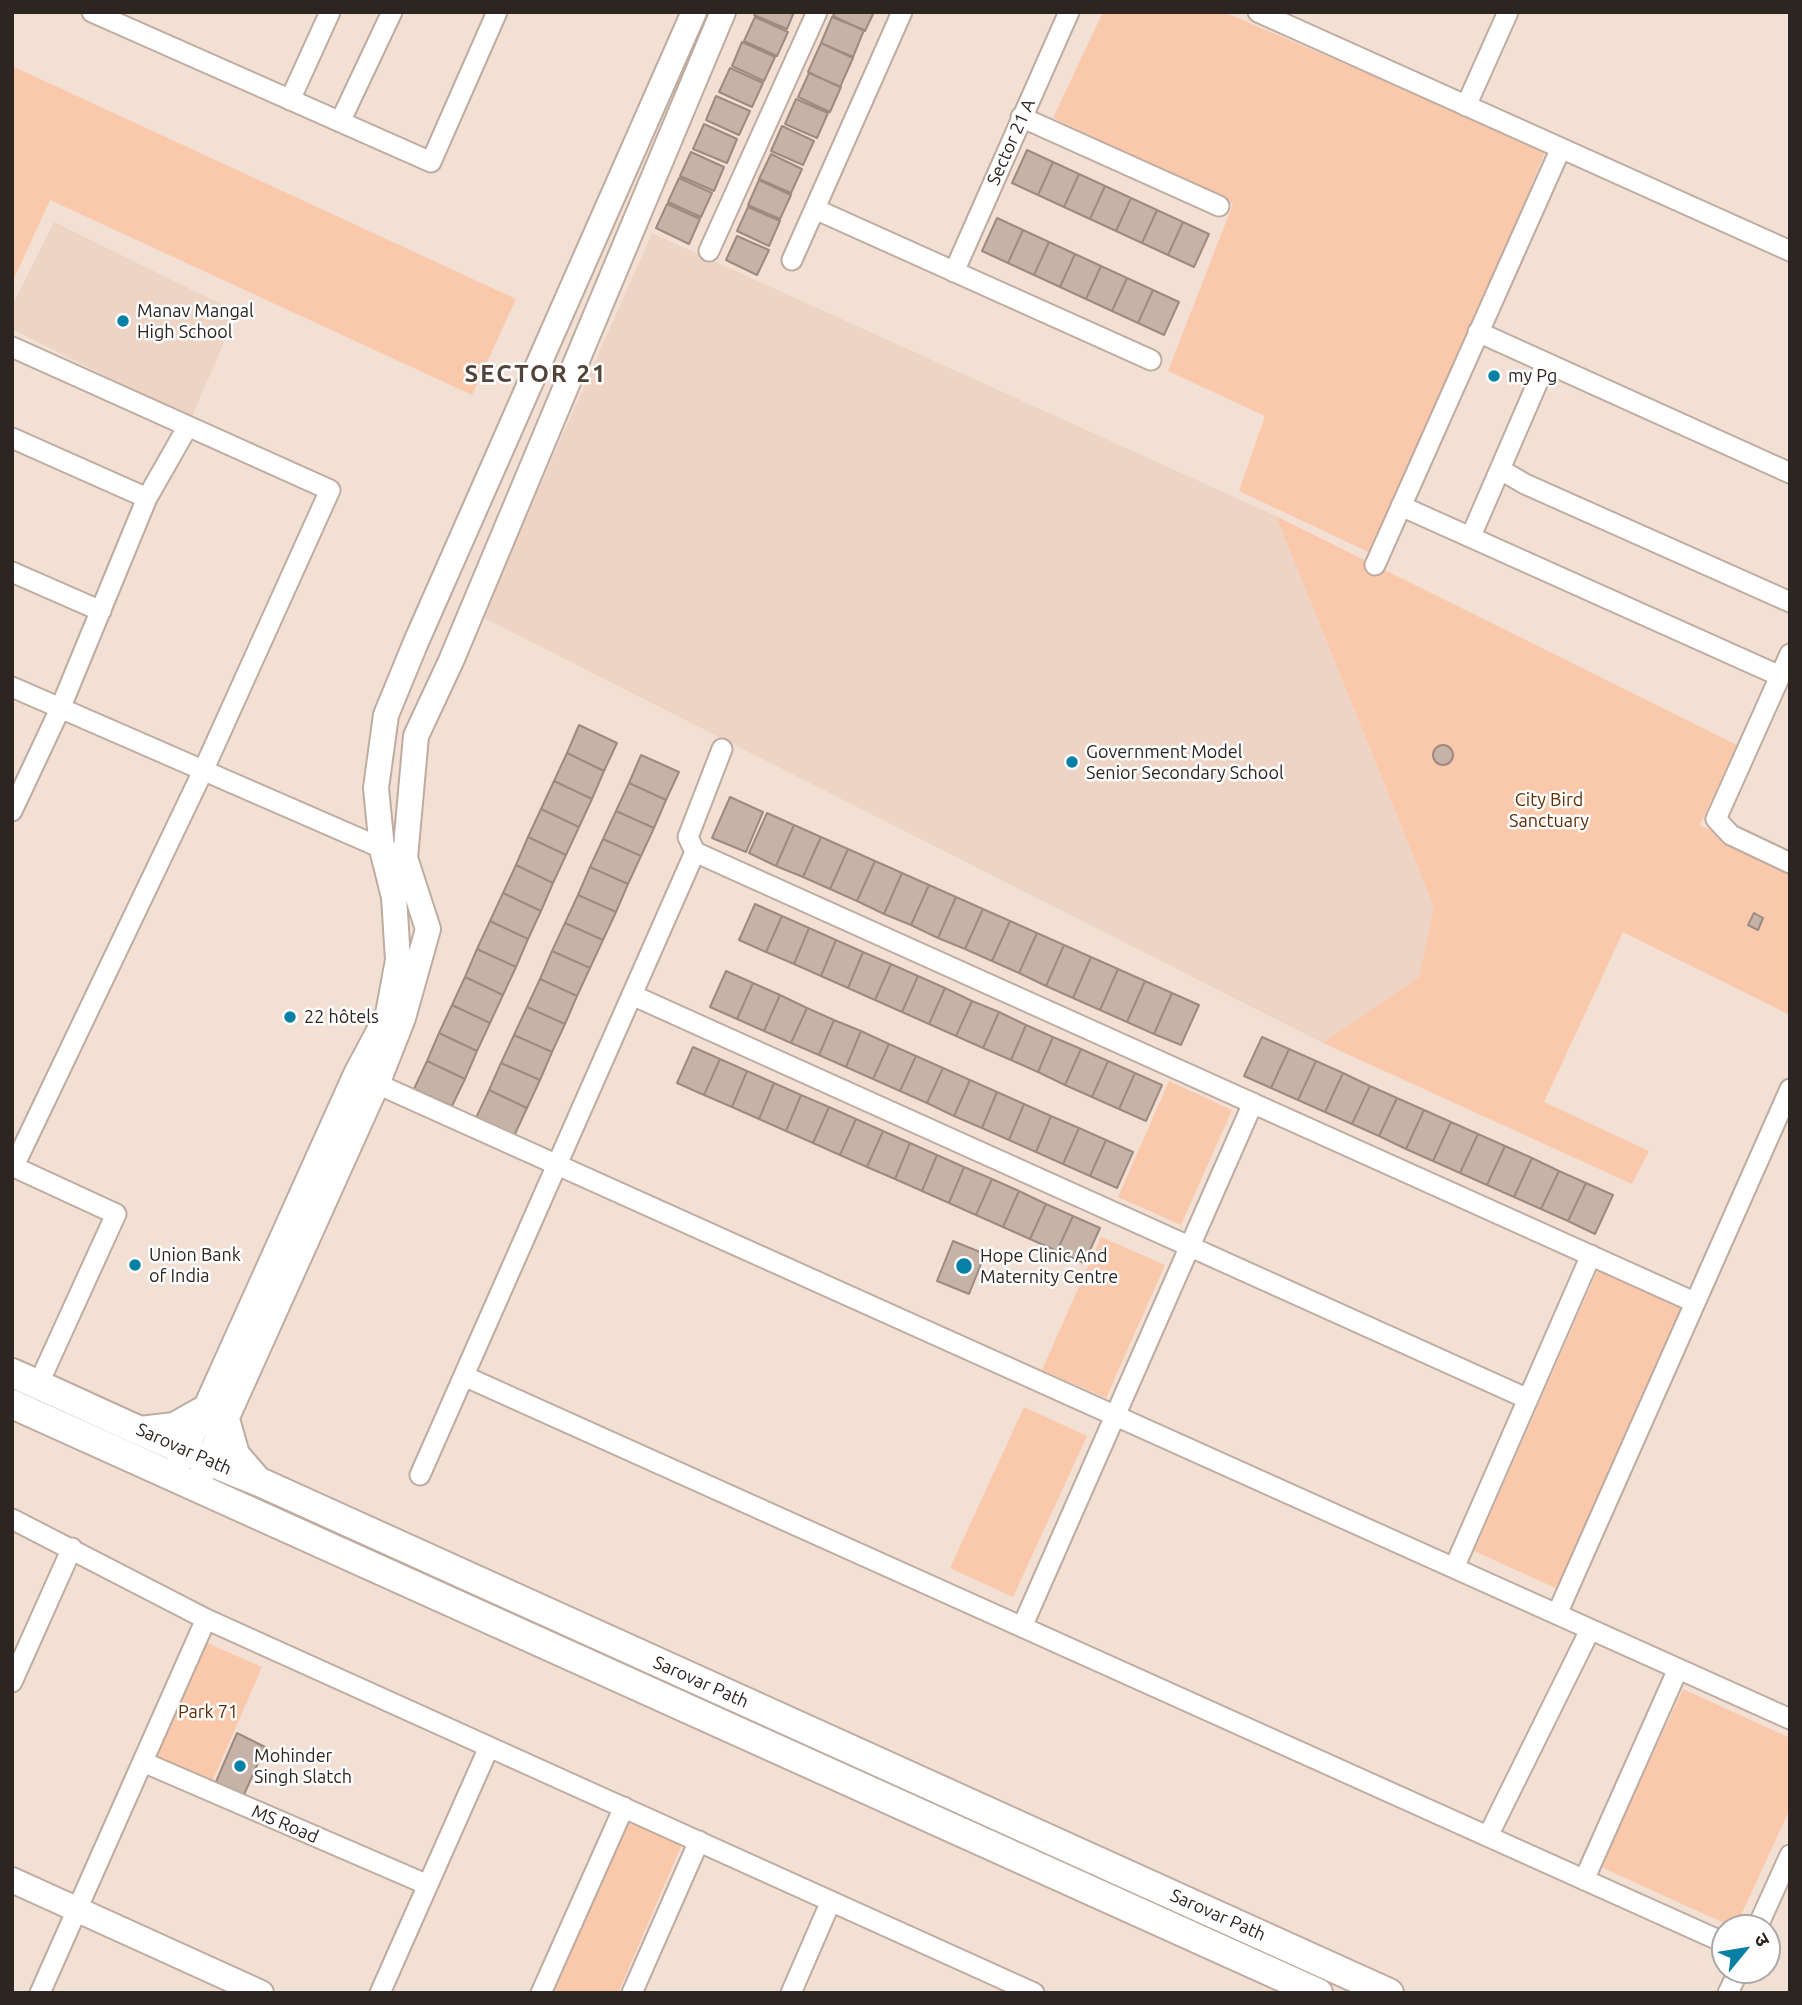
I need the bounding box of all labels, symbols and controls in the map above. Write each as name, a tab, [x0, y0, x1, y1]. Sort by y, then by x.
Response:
street label: Sector 21 A	[982, 95, 1040, 189]
place label: Manav Mangal High School	[137, 300, 254, 342]
marker: Manav Mangal High School	[115, 313, 131, 329]
district label: SECTOR 21	[466, 360, 606, 388]
place label: my Pg	[1508, 365, 1557, 387]
marker: my Pg	[1486, 368, 1502, 384]
place label: Government Model Senior Secondary School	[1086, 741, 1284, 784]
marker: Government Model Senior Secondary School	[1064, 754, 1080, 770]
park label: City Bird Sanctuary	[1509, 789, 1589, 832]
place label: 22 hôtels	[304, 1006, 379, 1028]
marker: 22 hôtels	[282, 1009, 298, 1025]
place label: Union Bank of India	[149, 1244, 241, 1286]
place label: Hope Clinic And Maternity Centre	[980, 1245, 1118, 1288]
marker: Hope Clinic And Maternity Centre	[954, 1256, 974, 1276]
marker: Union Bank of India	[127, 1257, 143, 1273]
street label: Sarovar Path	[133, 1418, 235, 1480]
street label: Sarovar Path	[650, 1651, 752, 1713]
park label: Park 71	[178, 1701, 238, 1723]
place label: Mohinder Singh Slatch	[254, 1745, 352, 1788]
marker: Mohinder Singh Slatch	[232, 1758, 248, 1774]
street label: MS Road	[248, 1800, 322, 1848]
street label: Sarovar Path	[1167, 1884, 1269, 1946]
north arrow	[1711, 1914, 1781, 1984]
text: उ	[1750, 1929, 1775, 1950]

